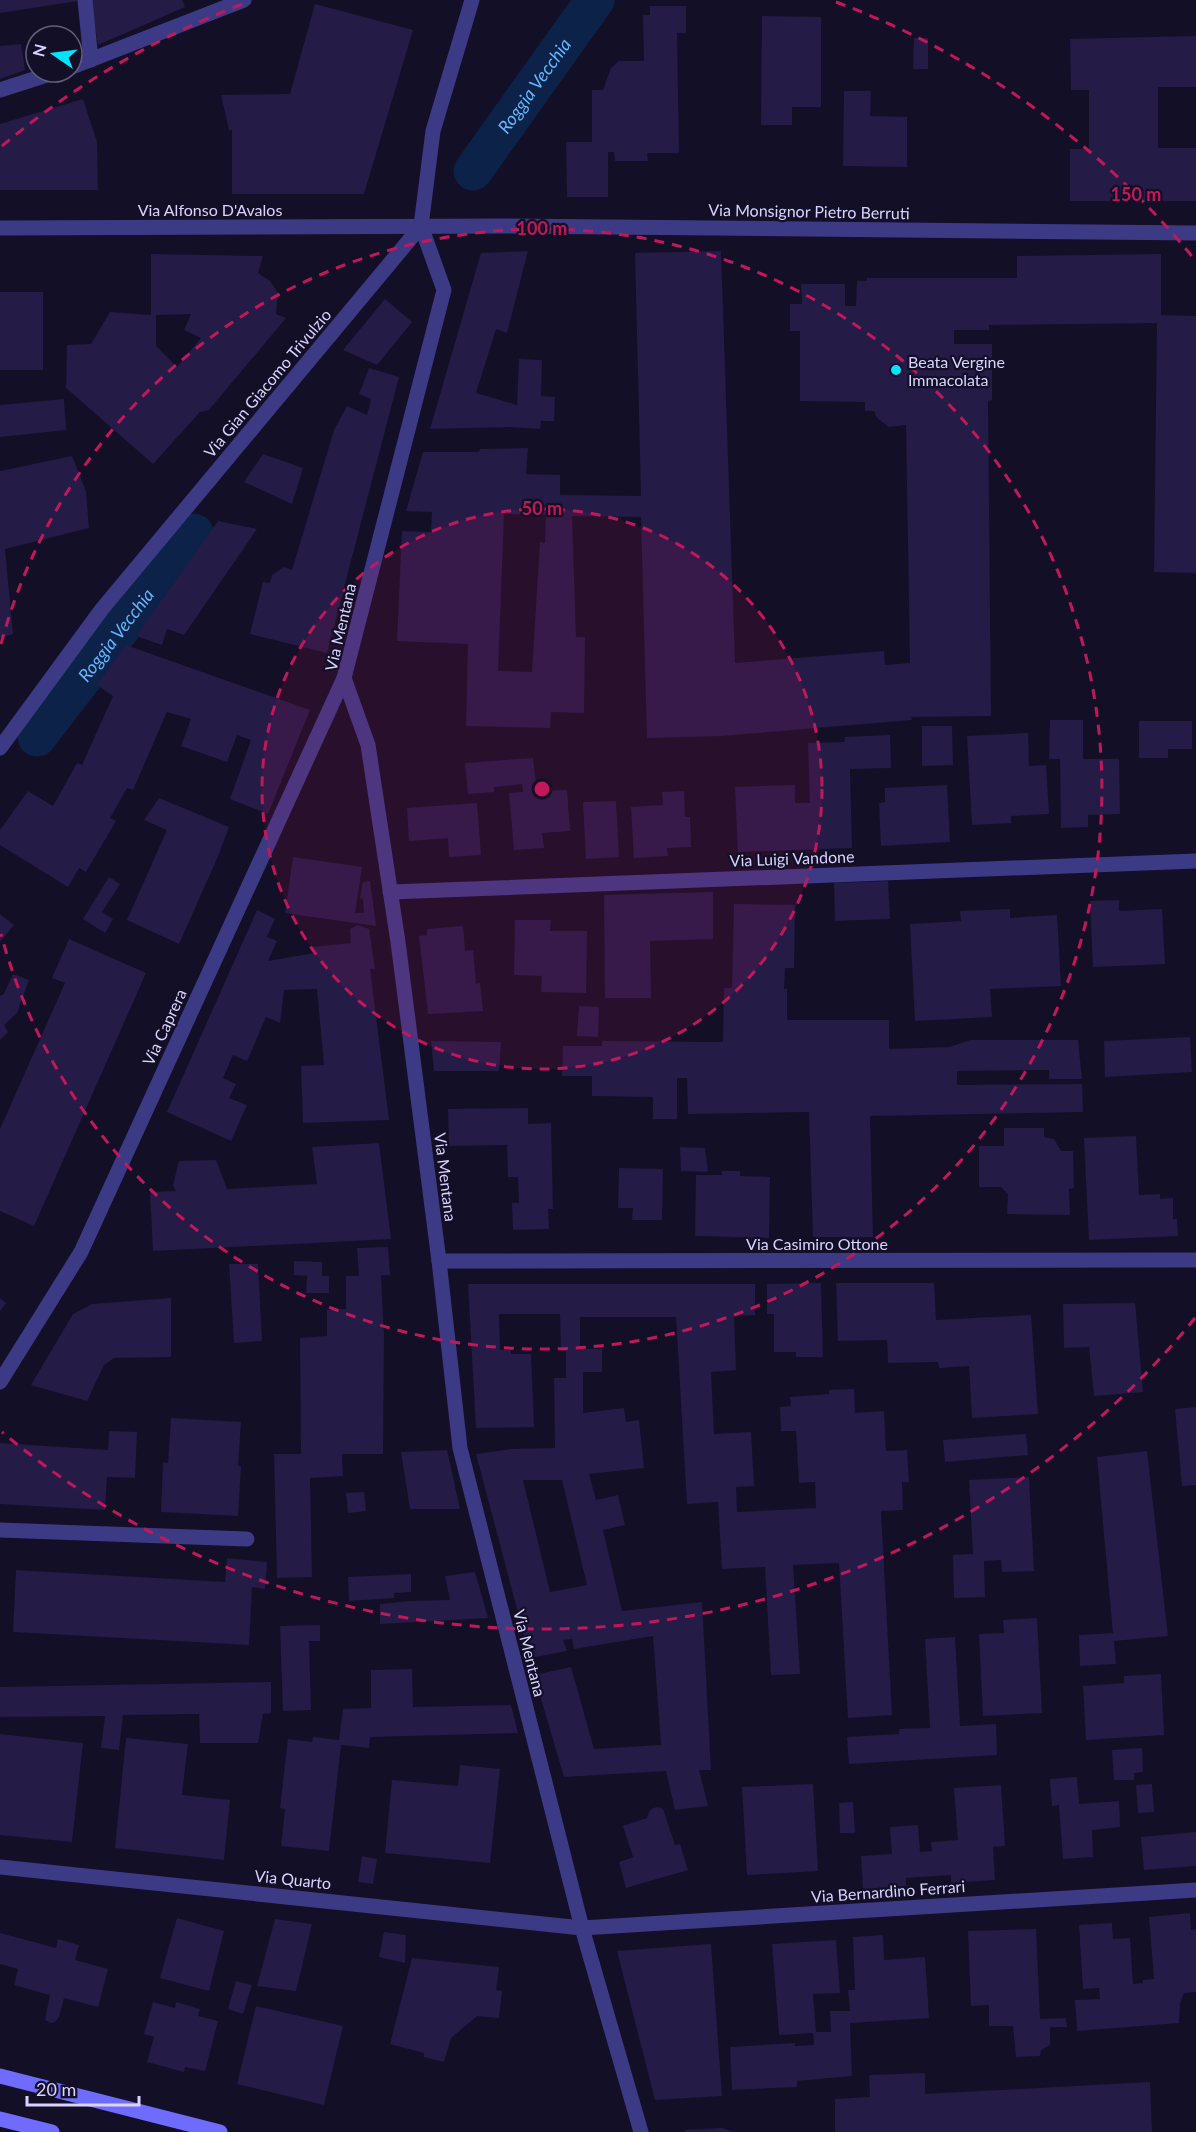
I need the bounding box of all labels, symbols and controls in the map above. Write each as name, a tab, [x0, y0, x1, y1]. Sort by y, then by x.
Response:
north arrow	[24, 24, 84, 84]
water label: Roggia Vecchia	[493, 34, 575, 137]
text: N	[28, 42, 50, 59]
text: 150 m	[1111, 183, 1161, 205]
street label: Via Alfonso D'Avalos	[138, 200, 282, 219]
street label: Via Monsignor Pietro Berruti	[708, 200, 910, 222]
text: 100 m	[517, 217, 567, 239]
street label: Via Gian Giacomo Trivulzio	[199, 305, 335, 461]
place label: Beata Vergine Immacolata	[908, 352, 1005, 389]
marker: Beata Vergine Immacolata	[889, 363, 903, 377]
text: 50 m	[522, 497, 562, 519]
street label: Via Mentana	[321, 581, 359, 673]
water label: Roggia Vecchia	[73, 584, 158, 686]
centre of rings	[532, 779, 552, 799]
street label: Via Luigi Vandone	[729, 846, 855, 870]
street label: Via Caprera	[138, 986, 190, 1068]
street label: Via Mentana	[431, 1132, 461, 1222]
street label: Via Casimiro Ottone	[746, 1234, 888, 1253]
street label: Via Mentana	[510, 1607, 550, 1699]
street label: Via Quarto	[254, 1866, 332, 1892]
street label: Via Bernardino Ferrari	[810, 1876, 966, 1906]
scale bar	[27, 2069, 140, 2107]
text: 20 m	[36, 2078, 76, 2100]

